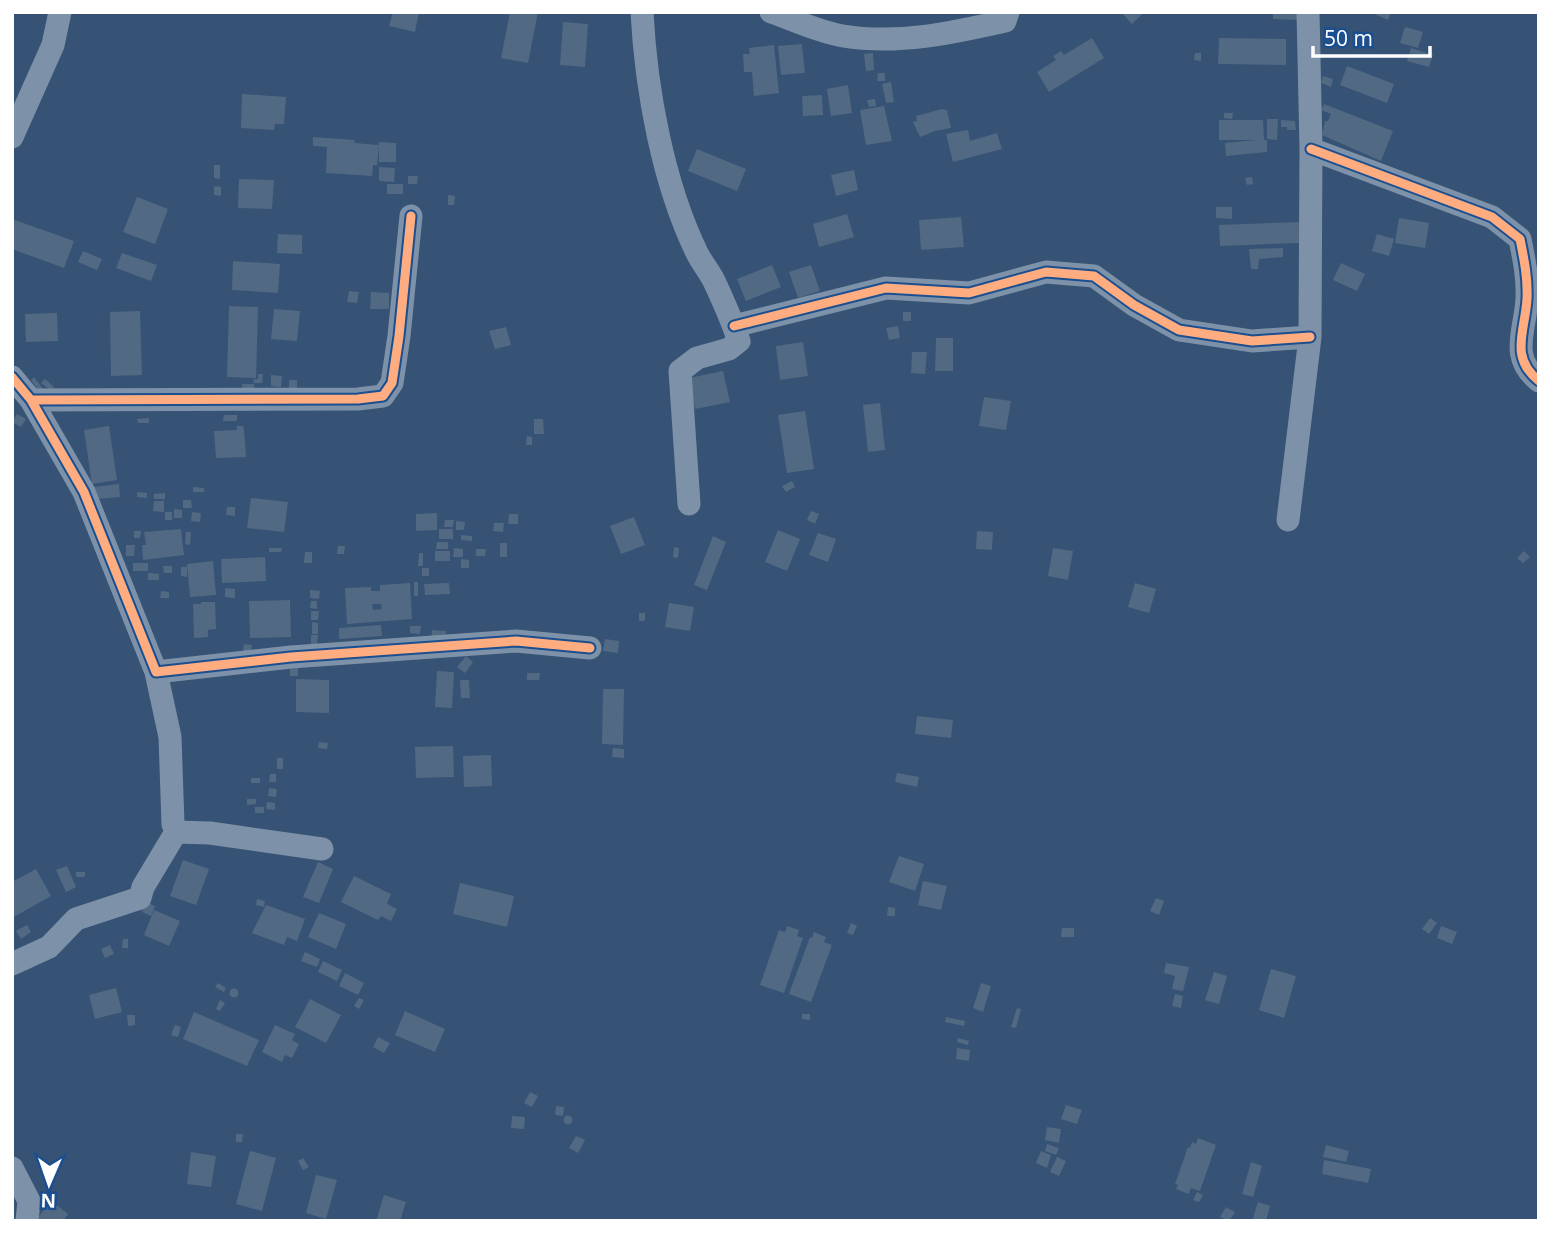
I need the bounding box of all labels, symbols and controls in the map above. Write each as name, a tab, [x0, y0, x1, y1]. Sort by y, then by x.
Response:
scale bar	[1313, 14, 1430, 58]
text: 50 m	[1324, 24, 1373, 52]
north arrow	[14, 1149, 84, 1219]
text: N	[40, 1188, 57, 1214]

